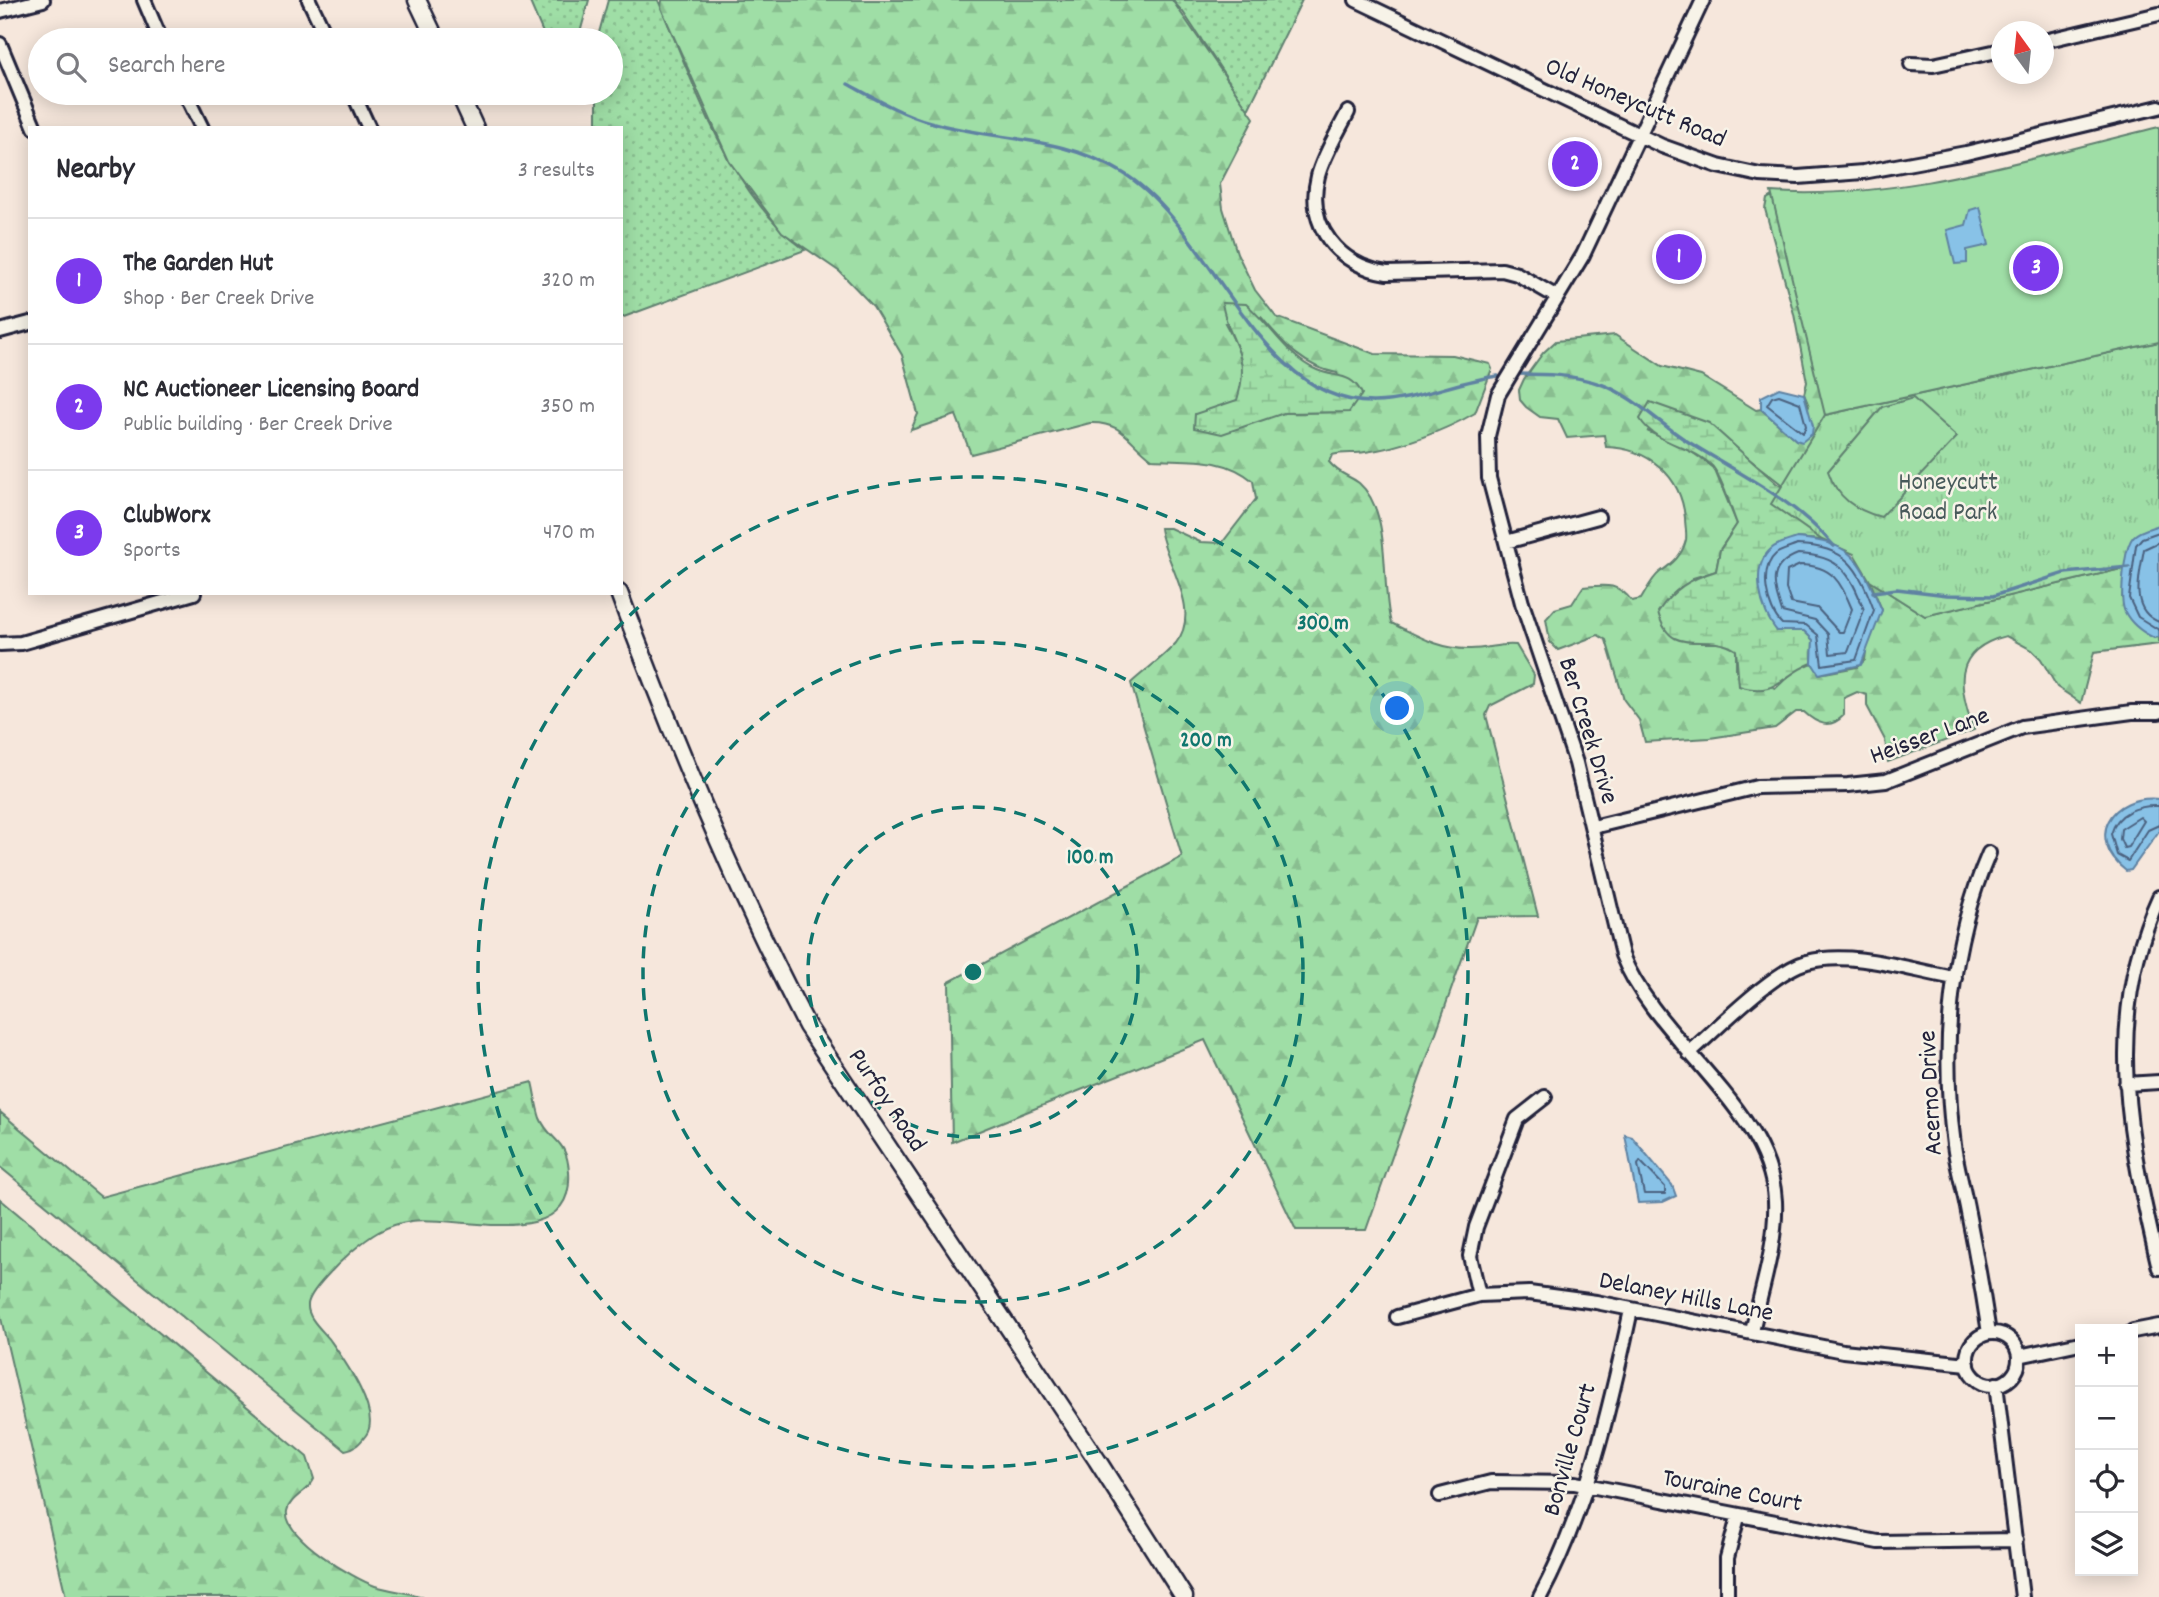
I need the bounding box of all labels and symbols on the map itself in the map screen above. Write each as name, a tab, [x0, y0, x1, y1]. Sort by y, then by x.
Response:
north arrow	[1991, 21, 2054, 84]
street label: Old Honeycutt Road	[1539, 49, 1731, 159]
pin: 2	[1552, 138, 1598, 190]
pin: 1	[1656, 231, 1702, 283]
pin: 3	[2013, 242, 2059, 294]
park label: Honeycutt Road Park	[1898, 465, 1998, 532]
text: 300 m	[1297, 610, 1349, 640]
street label: Ber Creek Drive	[1547, 653, 1627, 809]
your location	[1380, 691, 1414, 725]
street label: Heisser Lane	[1865, 698, 1995, 776]
text: 200 m	[1180, 727, 1232, 757]
text: 100 m	[1067, 844, 1113, 874]
centre of rings	[961, 960, 985, 984]
street label: Acerno Drive	[1910, 1029, 1954, 1157]
street label: Purfoy Road	[838, 1042, 934, 1160]
street label: Delaney Hills Lane	[1596, 1263, 1776, 1333]
street label: Bonville Court	[1534, 1379, 1608, 1521]
street label: Touraine Court	[1659, 1460, 1805, 1524]

